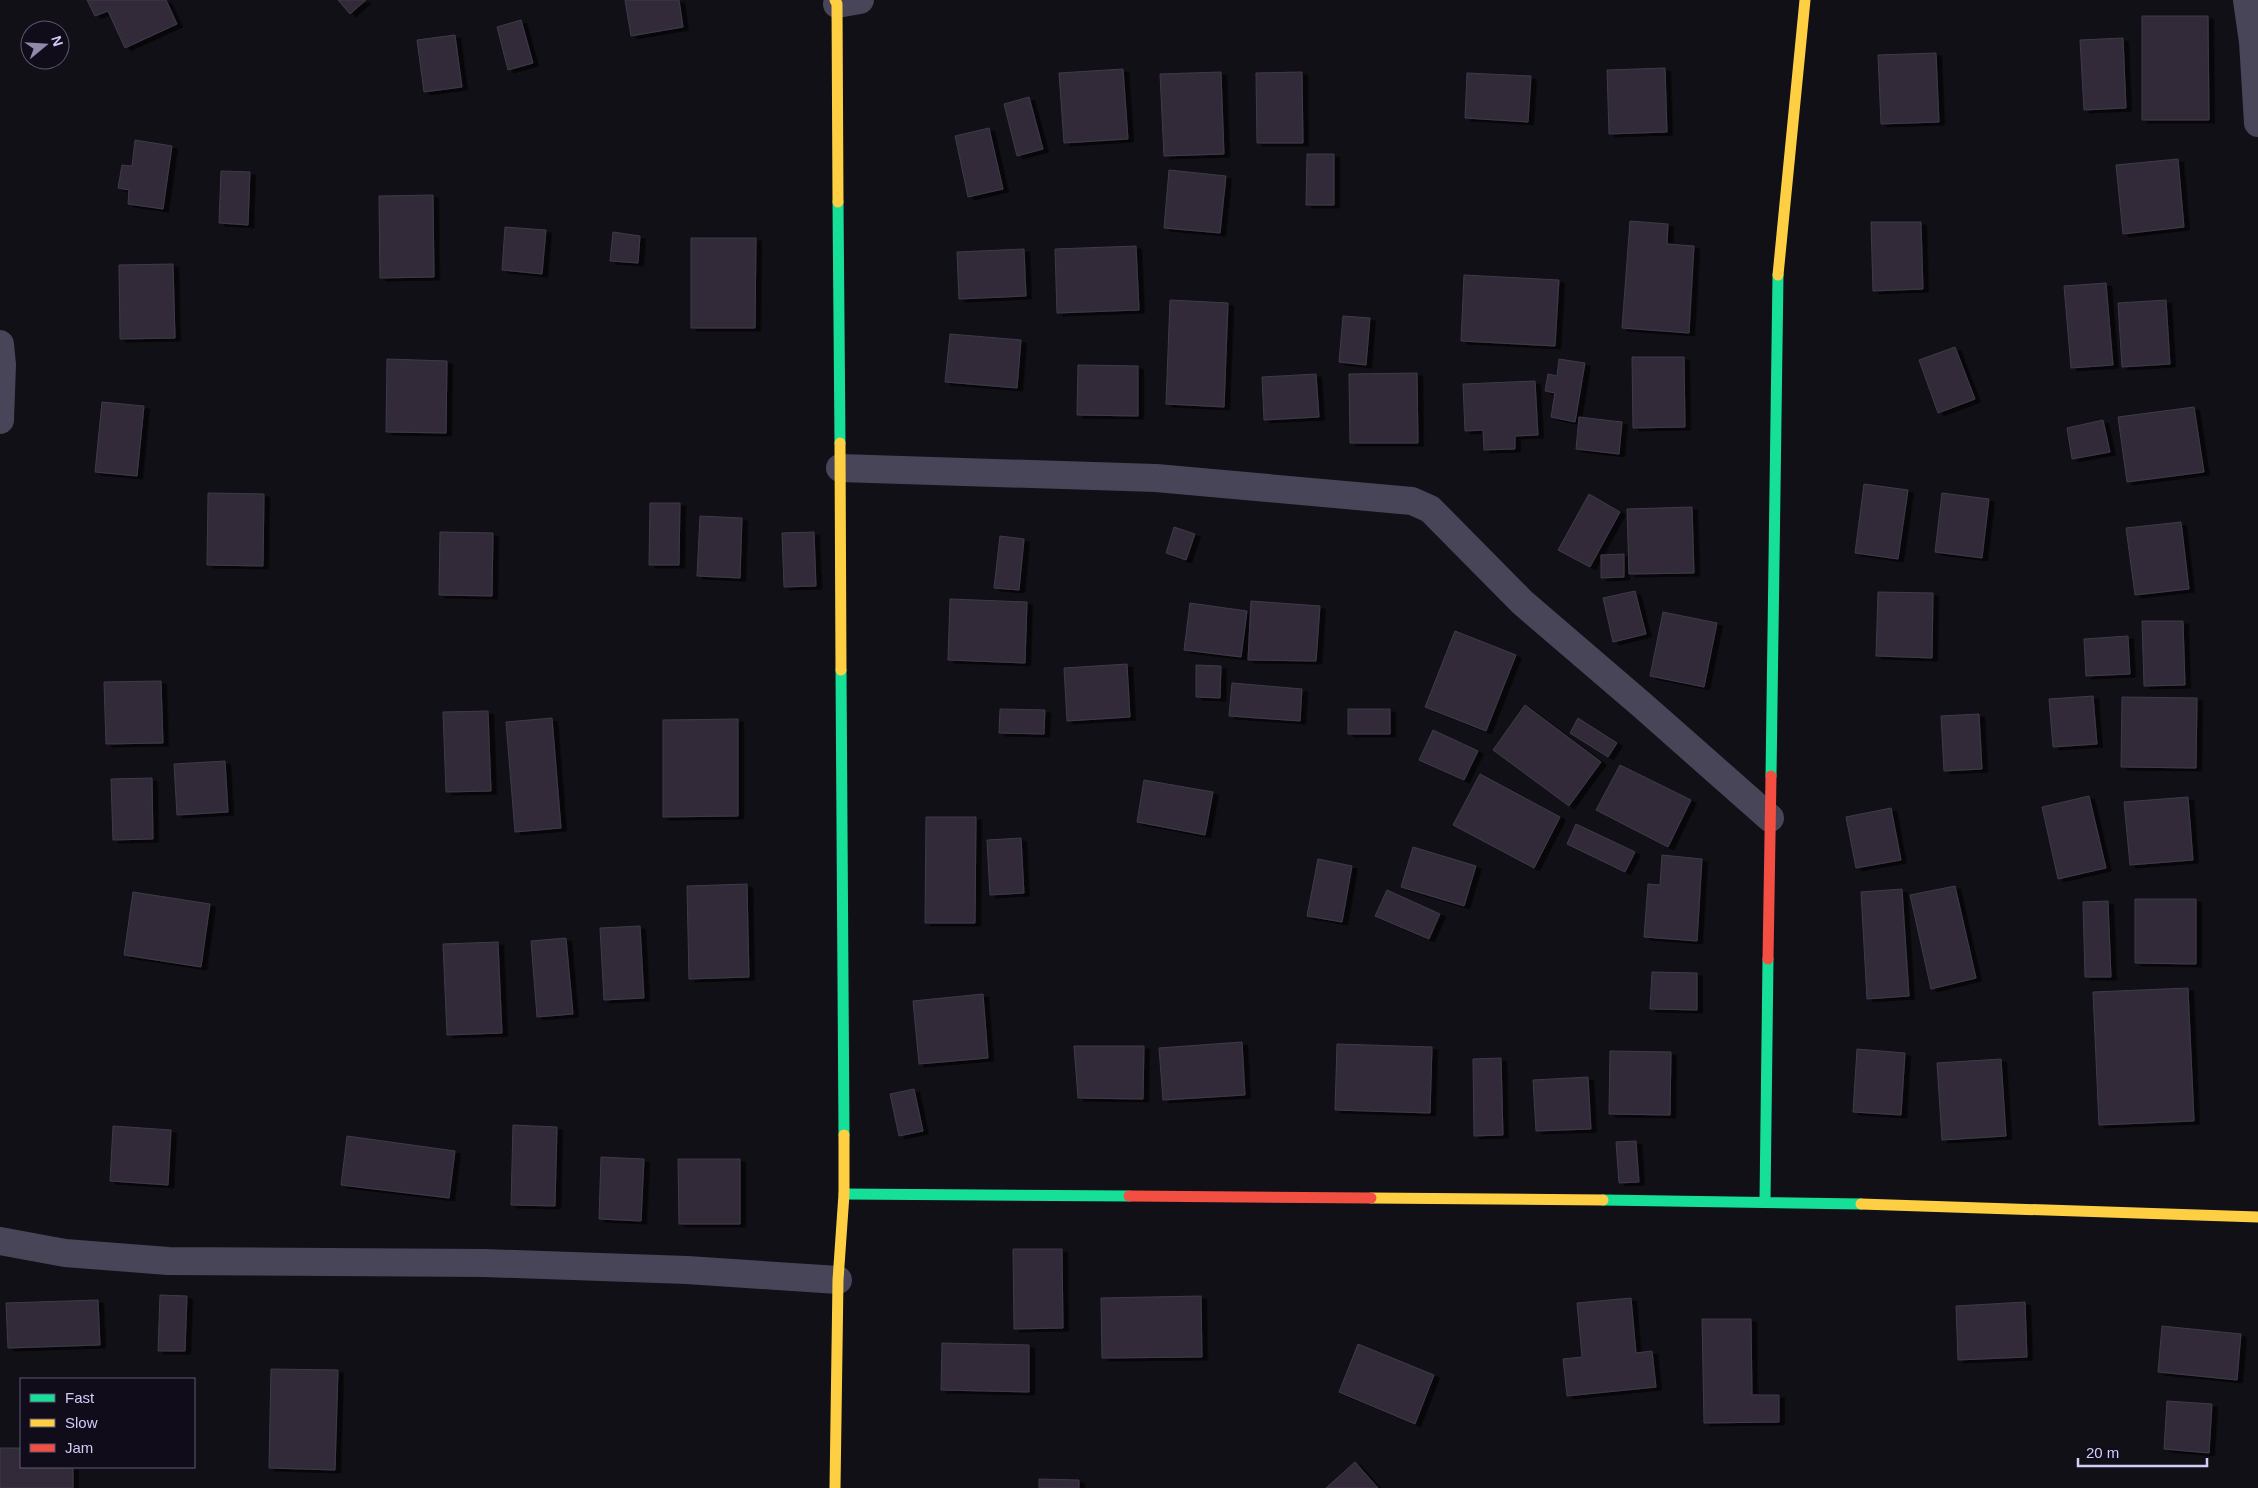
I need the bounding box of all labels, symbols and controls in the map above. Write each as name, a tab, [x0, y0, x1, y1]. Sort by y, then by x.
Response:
north arrow	[20, 20, 70, 70]
text: N	[48, 34, 67, 48]
legend	[20, 1378, 195, 1468]
text: Fast	[65, 1389, 95, 1406]
text: Slow	[65, 1414, 98, 1431]
scale bar	[2078, 1436, 2207, 1468]
text: Jam	[65, 1439, 93, 1456]
text: 20 m	[2086, 1444, 2119, 1461]

